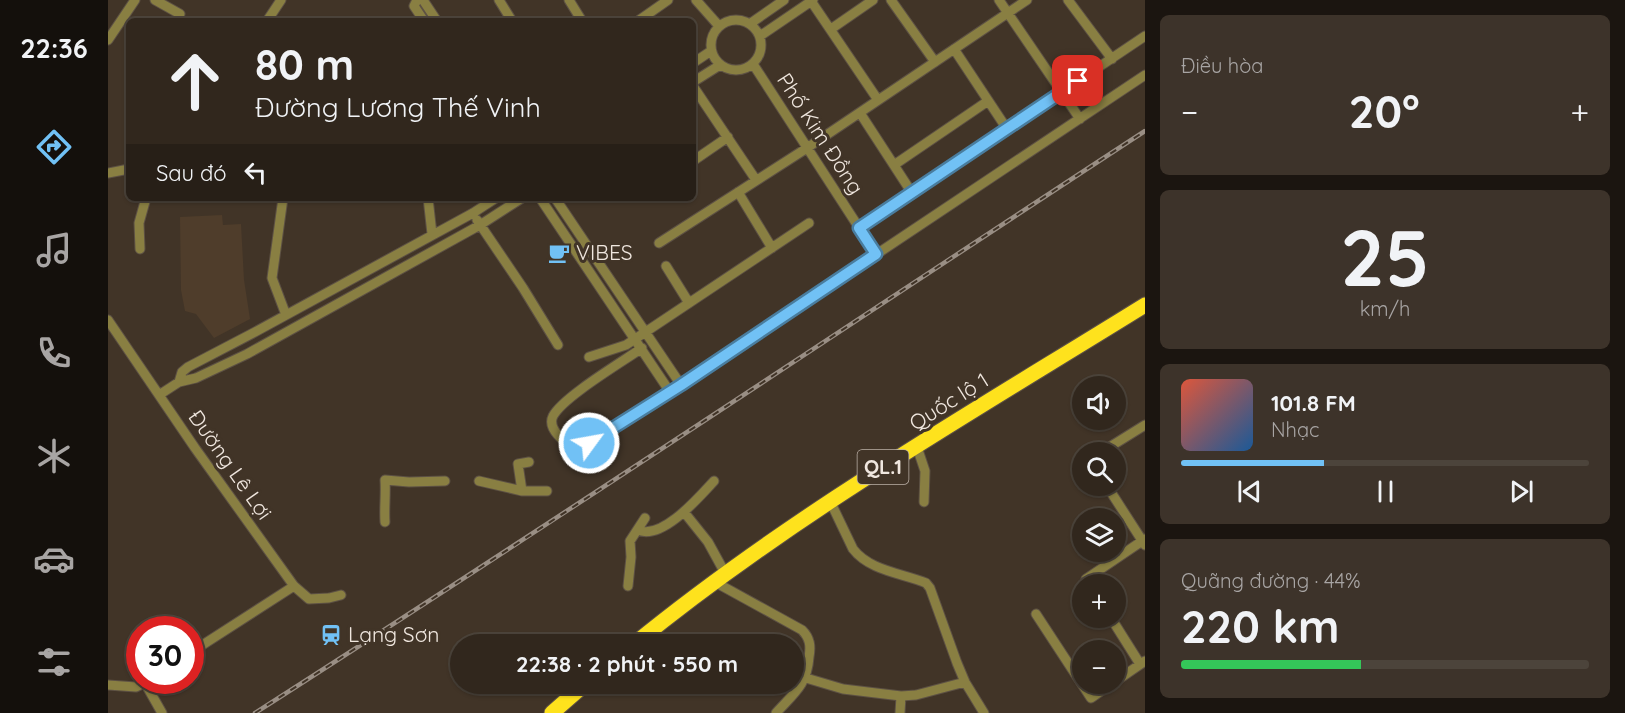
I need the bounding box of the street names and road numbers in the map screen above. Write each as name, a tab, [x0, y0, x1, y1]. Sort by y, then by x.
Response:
street label: Phố Kim Đồng	[772, 68, 870, 199]
street label: Quốc lộ 1	[904, 367, 993, 436]
street label: Đường Lê Lợi	[184, 405, 278, 524]
road number: QL.1	[858, 450, 908, 484]

